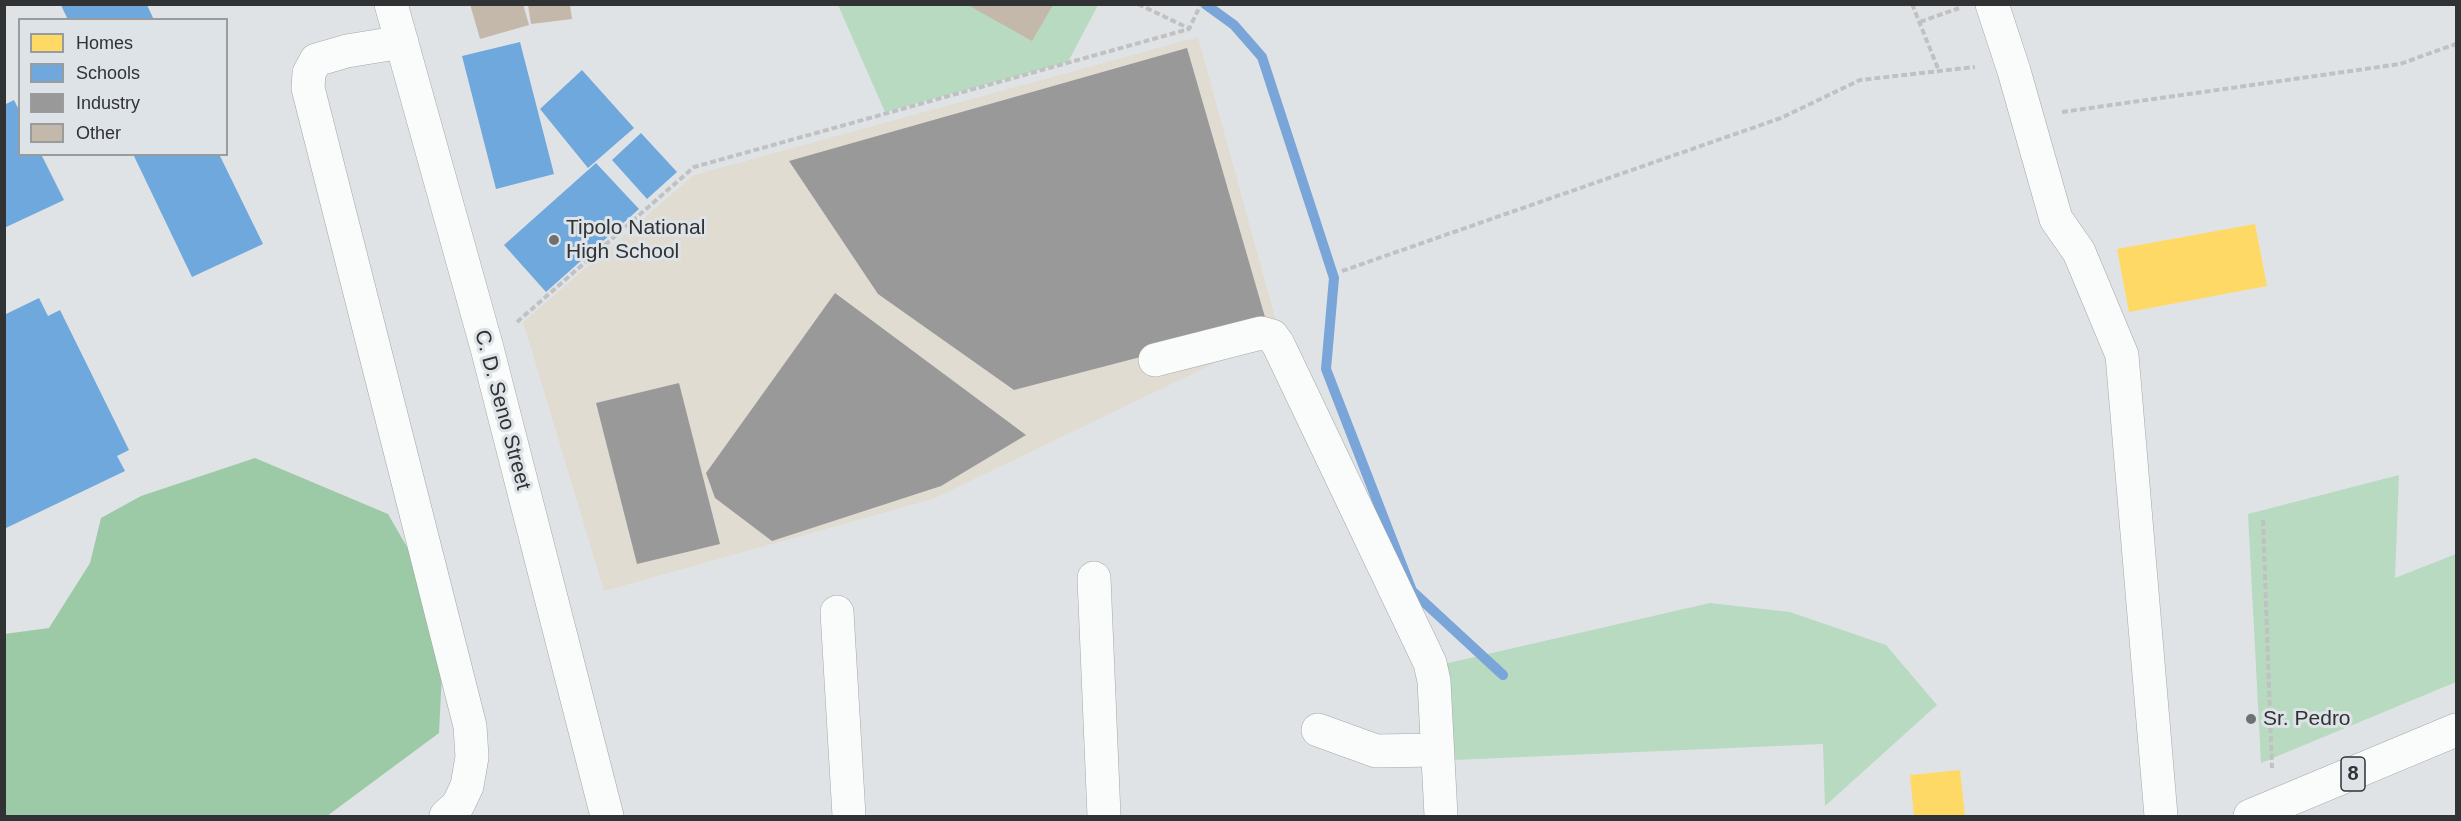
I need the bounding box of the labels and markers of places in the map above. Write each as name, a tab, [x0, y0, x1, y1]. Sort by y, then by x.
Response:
place label: Tipolo National High School	[566, 215, 705, 265]
marker: Tipolo National High School	[547, 233, 561, 247]
place label: Sr. Pedro	[2263, 706, 2351, 732]
marker: Sr. Pedro	[2244, 712, 2258, 726]

